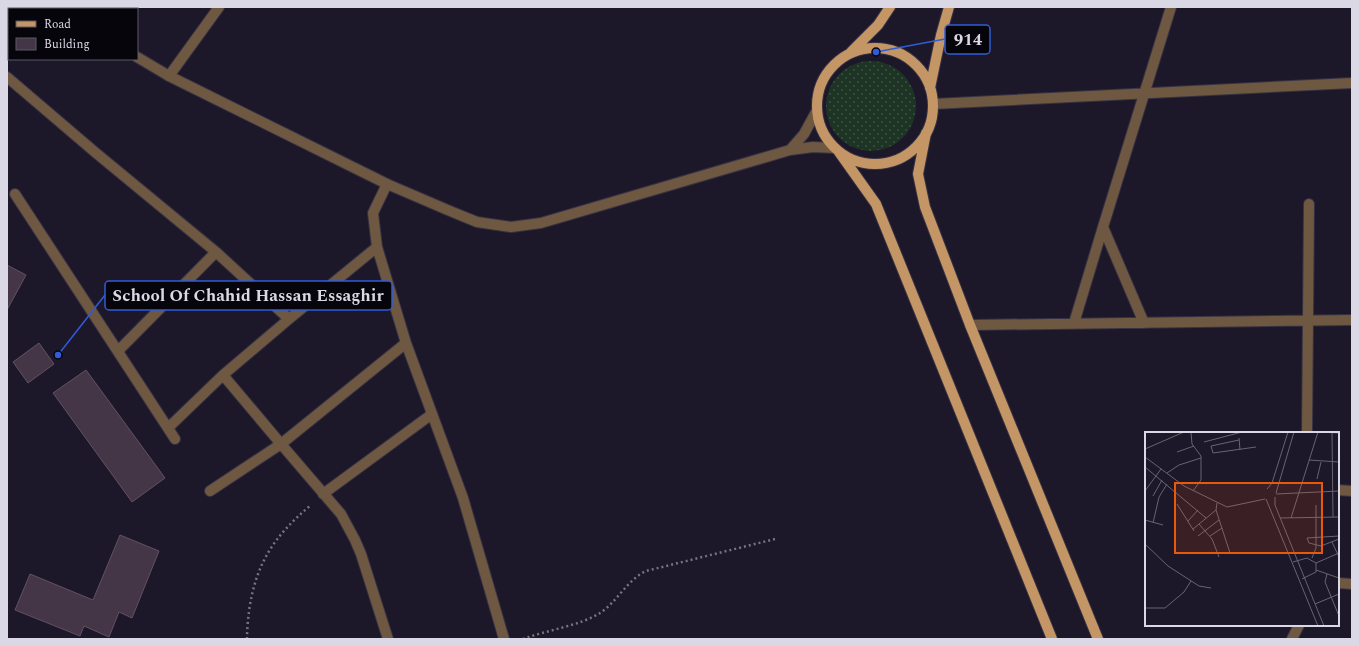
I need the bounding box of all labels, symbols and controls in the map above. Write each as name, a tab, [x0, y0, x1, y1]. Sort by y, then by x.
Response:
legend	[8, 8, 138, 60]
text: Road	[44, 15, 71, 34]
callout: 914	[945, 25, 990, 54]
text: 914	[954, 27, 983, 53]
text: Building	[44, 35, 90, 54]
callout: School Of Chahid Hassan Essaghir	[105, 281, 392, 310]
text: School Of Chahid Hassan Essaghir	[112, 283, 384, 309]
inset map	[1145, 432, 1339, 626]

